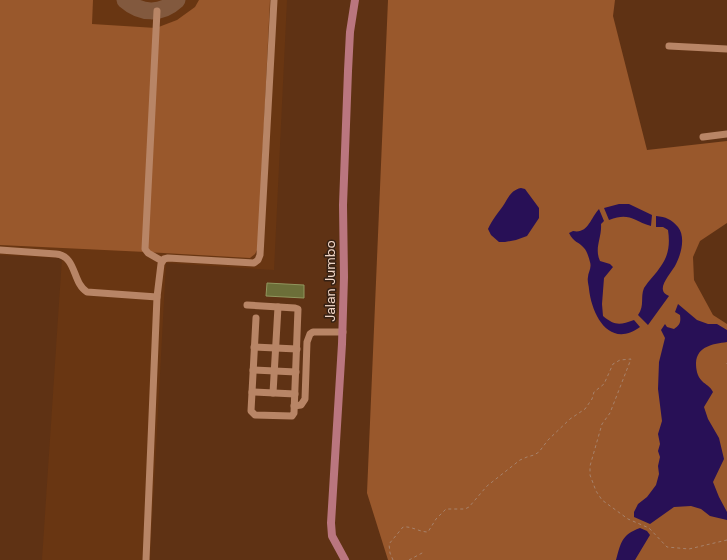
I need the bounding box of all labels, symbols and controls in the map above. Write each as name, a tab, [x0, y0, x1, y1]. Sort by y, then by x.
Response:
street label: Jalan Jumbo	[321, 240, 339, 322]

